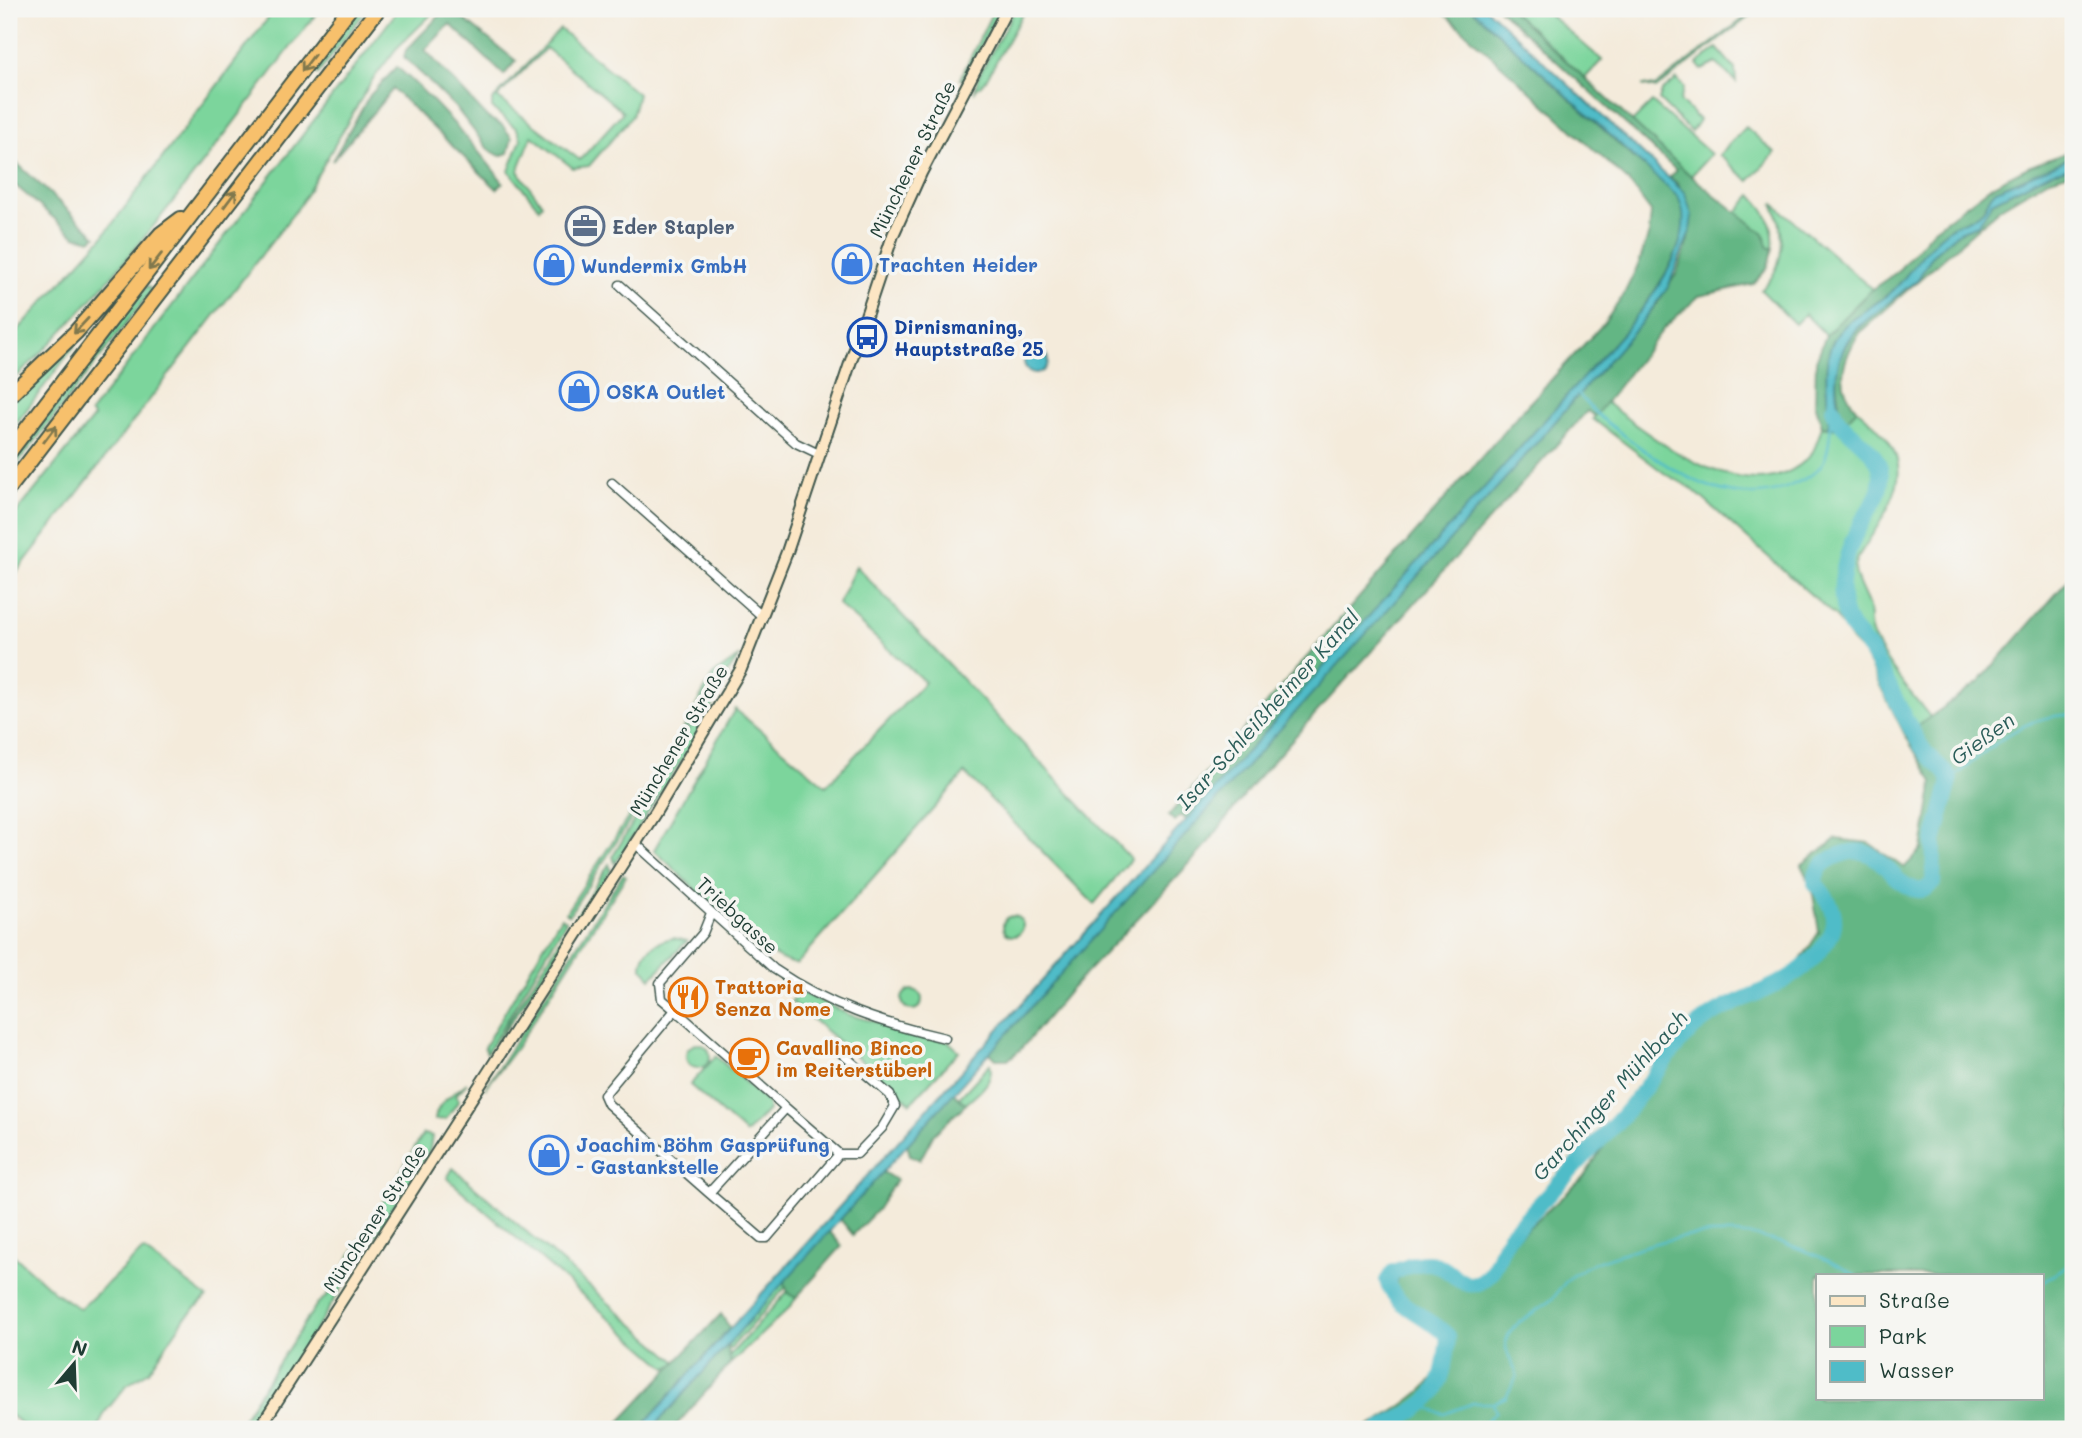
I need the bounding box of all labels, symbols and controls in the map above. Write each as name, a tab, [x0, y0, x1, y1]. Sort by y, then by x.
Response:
one-way arrow	[300, 53, 315, 72]
street label: Münchener Straße	[863, 76, 961, 242]
one-way arrow	[223, 191, 238, 209]
office icon: Eder Stapler	[564, 205, 606, 247]
place label: Eder Stapler	[612, 214, 735, 239]
shop icon: Trachten Heider	[831, 243, 873, 285]
shop icon: Wundermix GmbH	[533, 244, 575, 286]
one-way arrow	[147, 252, 162, 271]
place label: Trachten Heider	[879, 252, 1038, 277]
place label: Wundermix GmbH	[581, 253, 748, 278]
place label: Dirnismaning, Hauptstraße 25	[894, 314, 1044, 361]
bus stop icon: Dirnismaning, Hauptstraße 25	[846, 316, 888, 358]
one-way arrow	[73, 317, 89, 335]
shop icon: OSKA Outlet	[558, 370, 600, 412]
place label: OSKA Outlet	[606, 379, 726, 404]
one-way arrow	[43, 426, 58, 444]
water label: Isar-Schleißheimer Kanal	[1170, 603, 1365, 815]
street label: Münchener Straße	[623, 660, 733, 820]
water label: Gießen	[1945, 706, 2019, 770]
street label: Triebgasse	[692, 871, 784, 959]
place label: Trattoria Senza Nome	[715, 974, 831, 1021]
restaurant icon: Trattoria Senza Nome	[667, 976, 709, 1018]
water label: Garchinger Mühlbach	[1525, 1004, 1693, 1186]
place label: Cavallino Binco im Reiterstüberl	[776, 1035, 932, 1082]
cafe icon: Cavallino Binco im Reiterstüberl	[728, 1037, 770, 1079]
place label: Joachim Böhm Gasprüfung - Gastankstelle	[576, 1132, 830, 1179]
shop icon: Joachim Böhm Gasprüfung - Gastankstelle	[528, 1134, 570, 1176]
street label: Münchener Straße	[317, 1139, 431, 1297]
legend	[1816, 1274, 2044, 1400]
text: Straße	[1879, 1286, 1950, 1313]
text: Park	[1879, 1322, 1927, 1349]
north arrow	[38, 1330, 108, 1400]
text: N	[69, 1333, 91, 1362]
text: Wasser	[1879, 1356, 1954, 1383]

